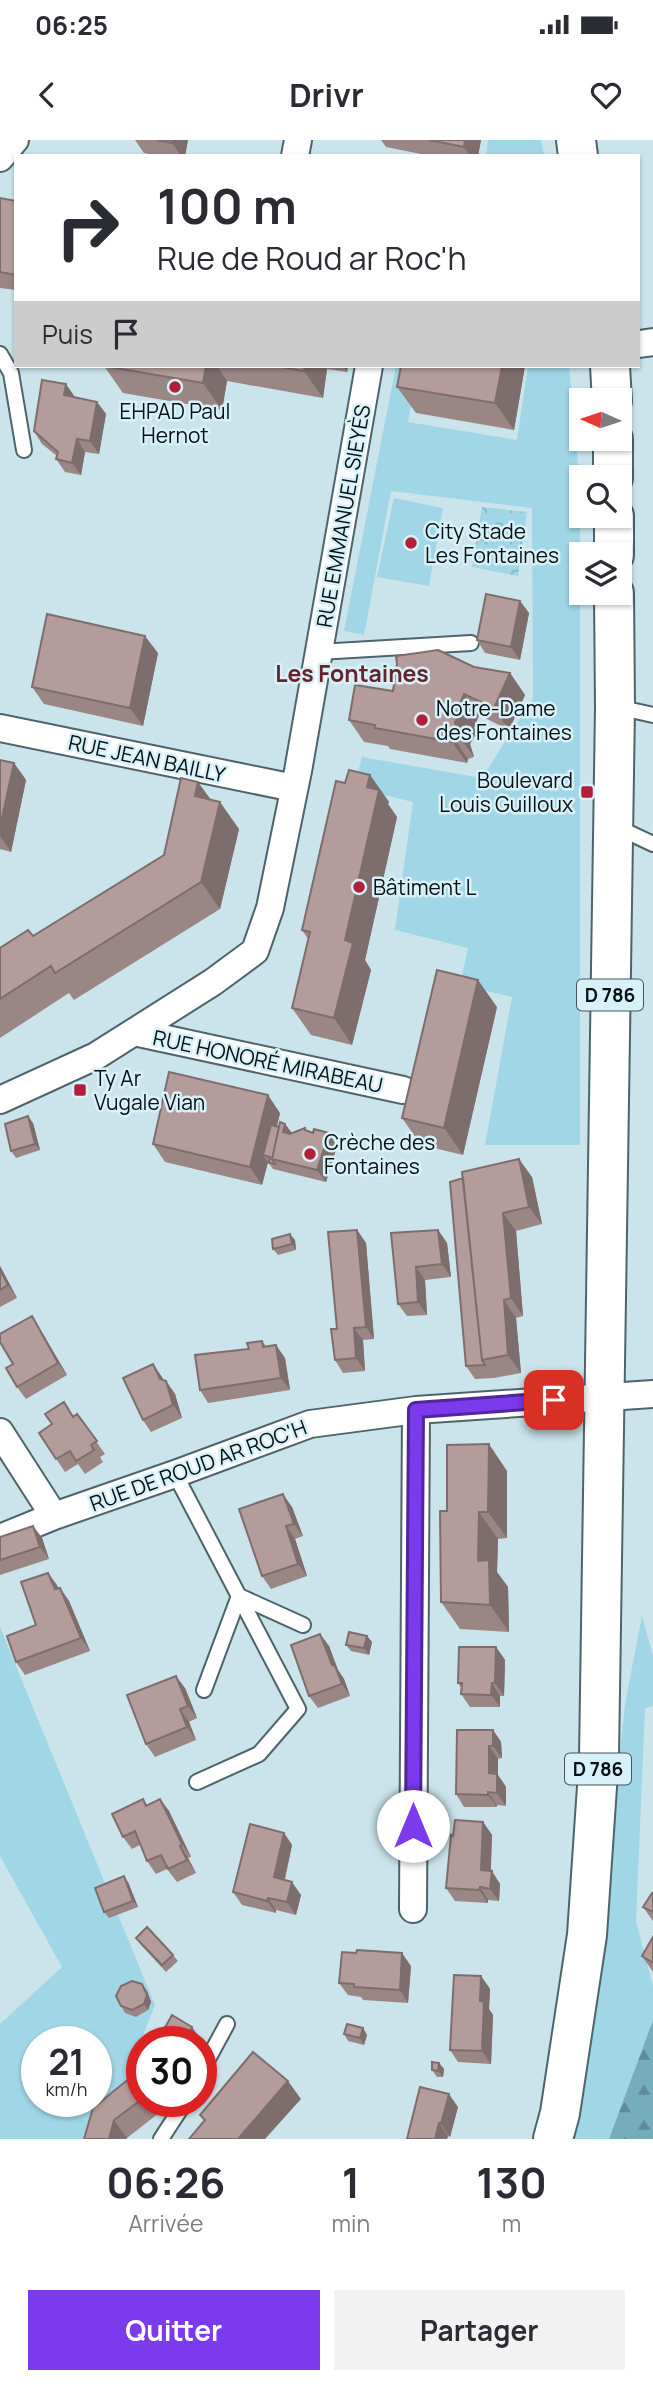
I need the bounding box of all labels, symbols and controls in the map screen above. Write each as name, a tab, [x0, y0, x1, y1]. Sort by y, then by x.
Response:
text: 06:25	[35, 7, 108, 43]
text: Drivr	[289, 73, 364, 117]
icon: back	[28, 76, 66, 114]
icon: heart	[587, 76, 625, 114]
text: 100 m	[157, 172, 297, 239]
icon: right	[42, 182, 133, 273]
text: Rue de Roud ar Roc'h	[157, 236, 467, 280]
icon: arrive	[107, 315, 145, 353]
text: Puis	[42, 316, 93, 352]
marker: EHPAD Paul Hernot	[167, 379, 183, 395]
north arrow	[569, 388, 632, 452]
map controls	[569, 388, 632, 605]
place label: EHPAD Paul Hernot	[120, 397, 230, 449]
street label: RUE EMMANUEL SIEYÈS	[310, 402, 376, 629]
button: search	[569, 465, 632, 528]
place label: City Stade Les Fontaines	[425, 517, 559, 569]
marker: City Stade Les Fontaines	[403, 535, 419, 551]
button: layers	[569, 542, 632, 605]
district label: Les Fontaines	[275, 657, 429, 689]
place label: Notre-Dame des Fontaines	[436, 694, 572, 746]
marker: Notre-Dame des Fontaines	[414, 712, 430, 728]
street label: RUE JEAN BAILLY	[66, 728, 228, 788]
place label: Boulevard Louis Guilloux	[439, 766, 573, 818]
marker: Boulevard Louis Guilloux	[579, 784, 595, 800]
place label: Bâtiment L	[373, 873, 477, 901]
marker: Bâtiment L	[351, 879, 367, 895]
road number: D 786	[577, 980, 643, 1010]
street label: RUE HONORÉ MIRABEAU	[151, 1023, 385, 1099]
place label: Ty Ar Vugale Vian	[94, 1064, 205, 1116]
marker: Ty Ar Vugale Vian	[72, 1082, 88, 1098]
place label: Crèche des Fontaines	[324, 1128, 435, 1180]
marker: Crèche des Fontaines	[302, 1146, 318, 1162]
pin	[524, 1370, 584, 1430]
icon: arrive	[535, 1381, 573, 1419]
street label: RUE DE ROUD AR ROC'H	[86, 1413, 310, 1517]
road number: D 786	[565, 1754, 631, 1784]
position arrow	[376, 1789, 450, 1863]
speed limit sign: 30	[126, 2026, 217, 2117]
text: 21	[48, 2038, 85, 2086]
text: km/h	[46, 2077, 87, 2101]
text: 06:26	[106, 2153, 225, 2211]
text: 1	[342, 2153, 360, 2211]
text: 130	[476, 2153, 547, 2211]
text: Arrivée	[128, 2207, 203, 2239]
text: min	[332, 2207, 370, 2239]
text: m	[502, 2207, 521, 2239]
button: Quitter	[28, 2290, 320, 2370]
button: Partager	[334, 2290, 625, 2370]

